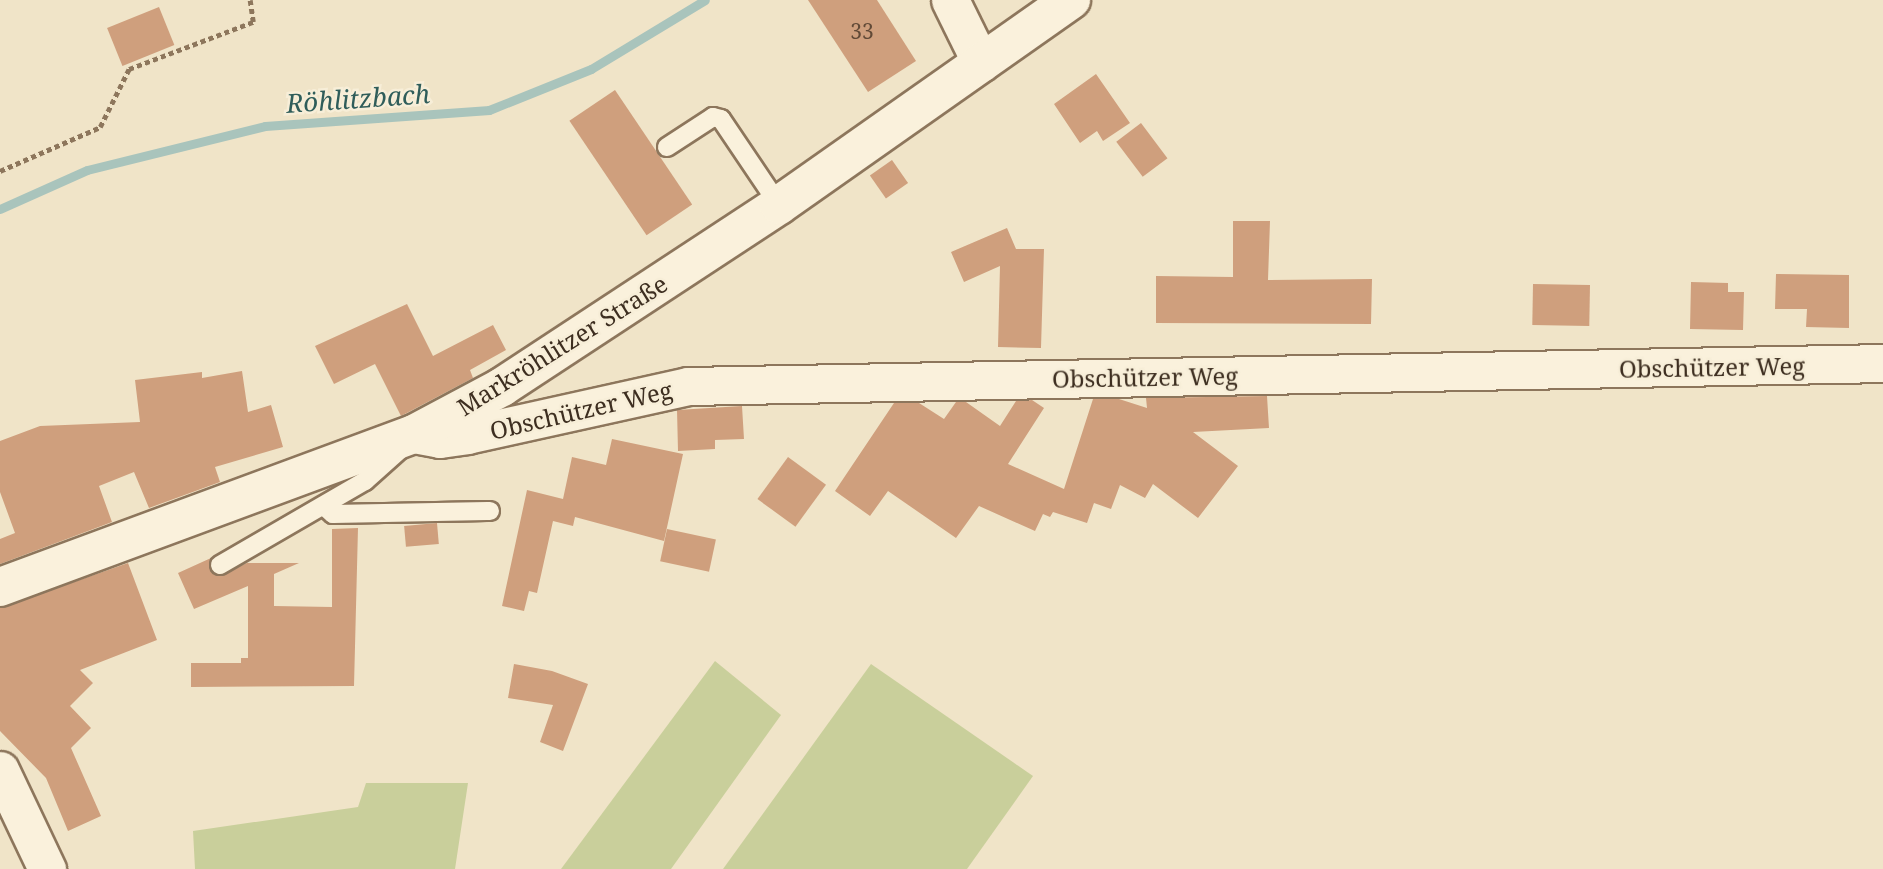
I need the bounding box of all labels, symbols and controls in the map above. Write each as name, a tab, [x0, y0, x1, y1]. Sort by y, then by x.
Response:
house number: 33	[850, 18, 874, 44]
water label: Röhlitzbach	[285, 78, 431, 120]
street label: Markröhlitzer Straße	[452, 269, 672, 421]
street label: Obschützer Weg	[1619, 351, 1805, 383]
street label: Obschützer Weg	[1052, 361, 1238, 393]
street label: Obschützer Weg	[487, 375, 675, 445]

